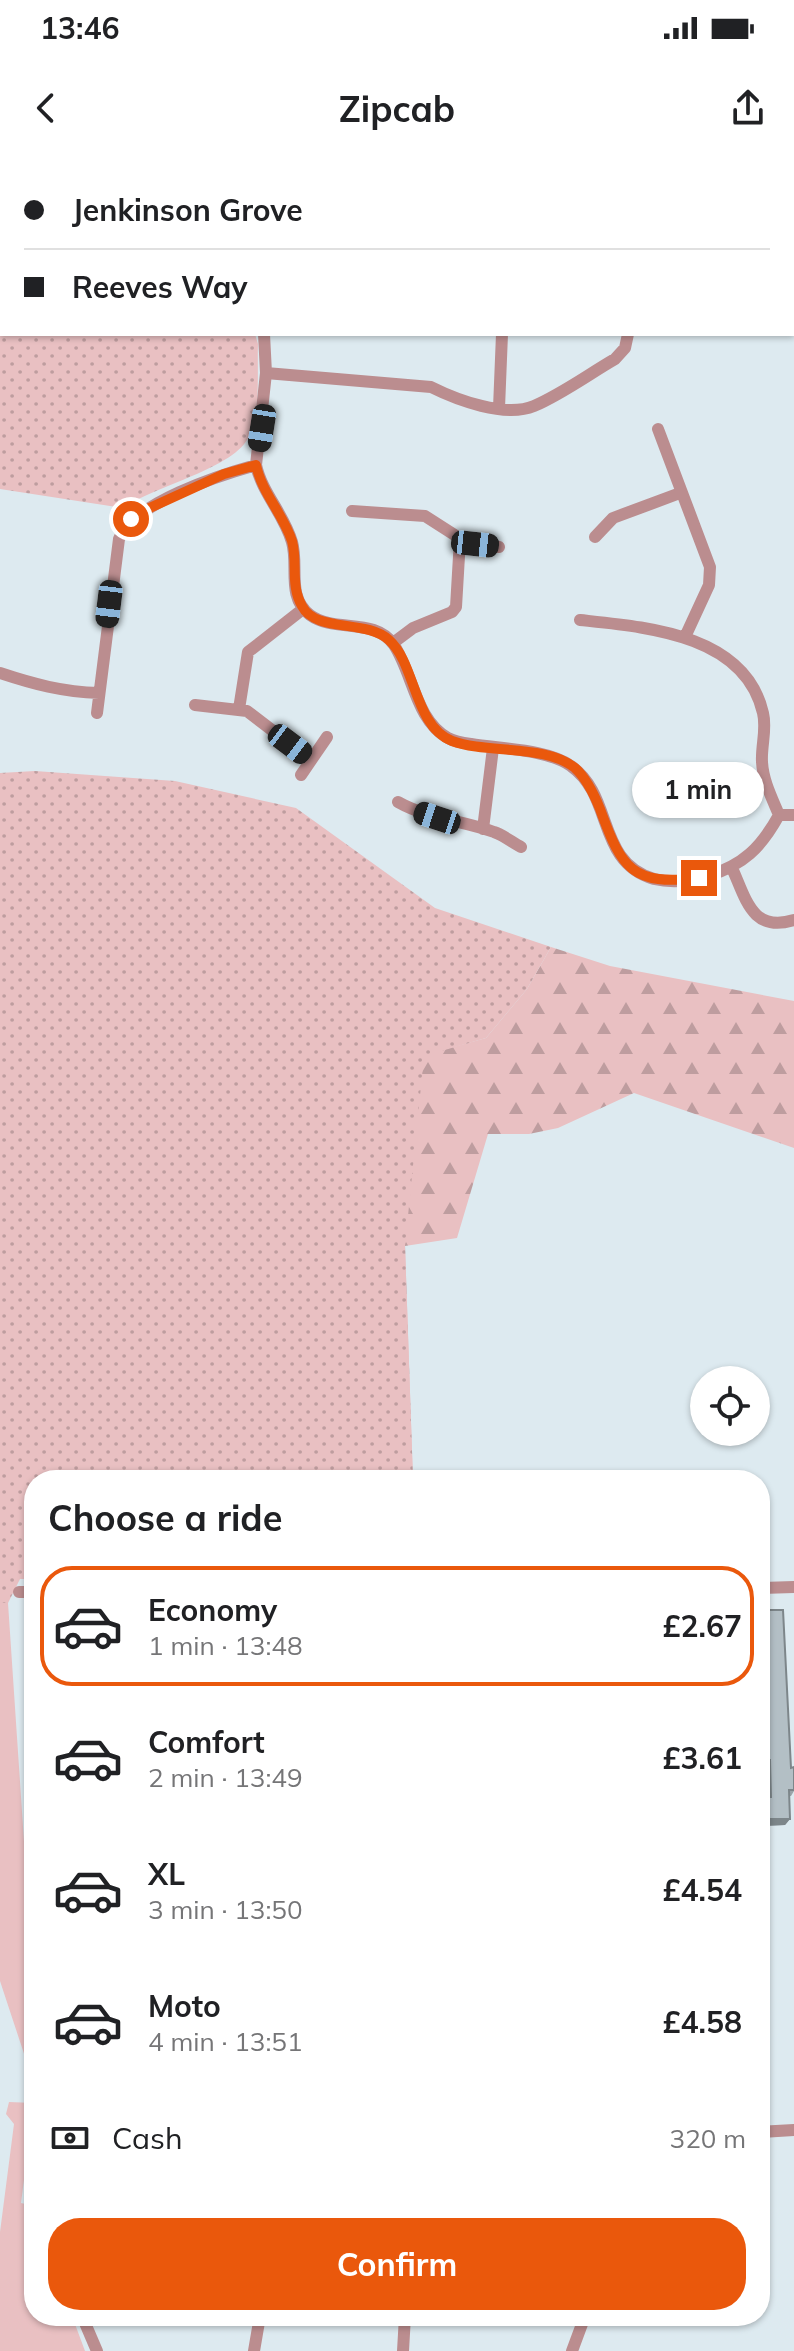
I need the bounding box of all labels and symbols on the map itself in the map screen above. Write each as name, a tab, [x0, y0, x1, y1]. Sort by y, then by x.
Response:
car	[246, 402, 278, 454]
route start	[113, 501, 149, 537]
car	[450, 530, 500, 558]
car	[94, 579, 124, 629]
car	[264, 720, 316, 768]
callout: 1 min	[633, 762, 765, 818]
car	[410, 799, 464, 837]
route end	[681, 860, 717, 896]

